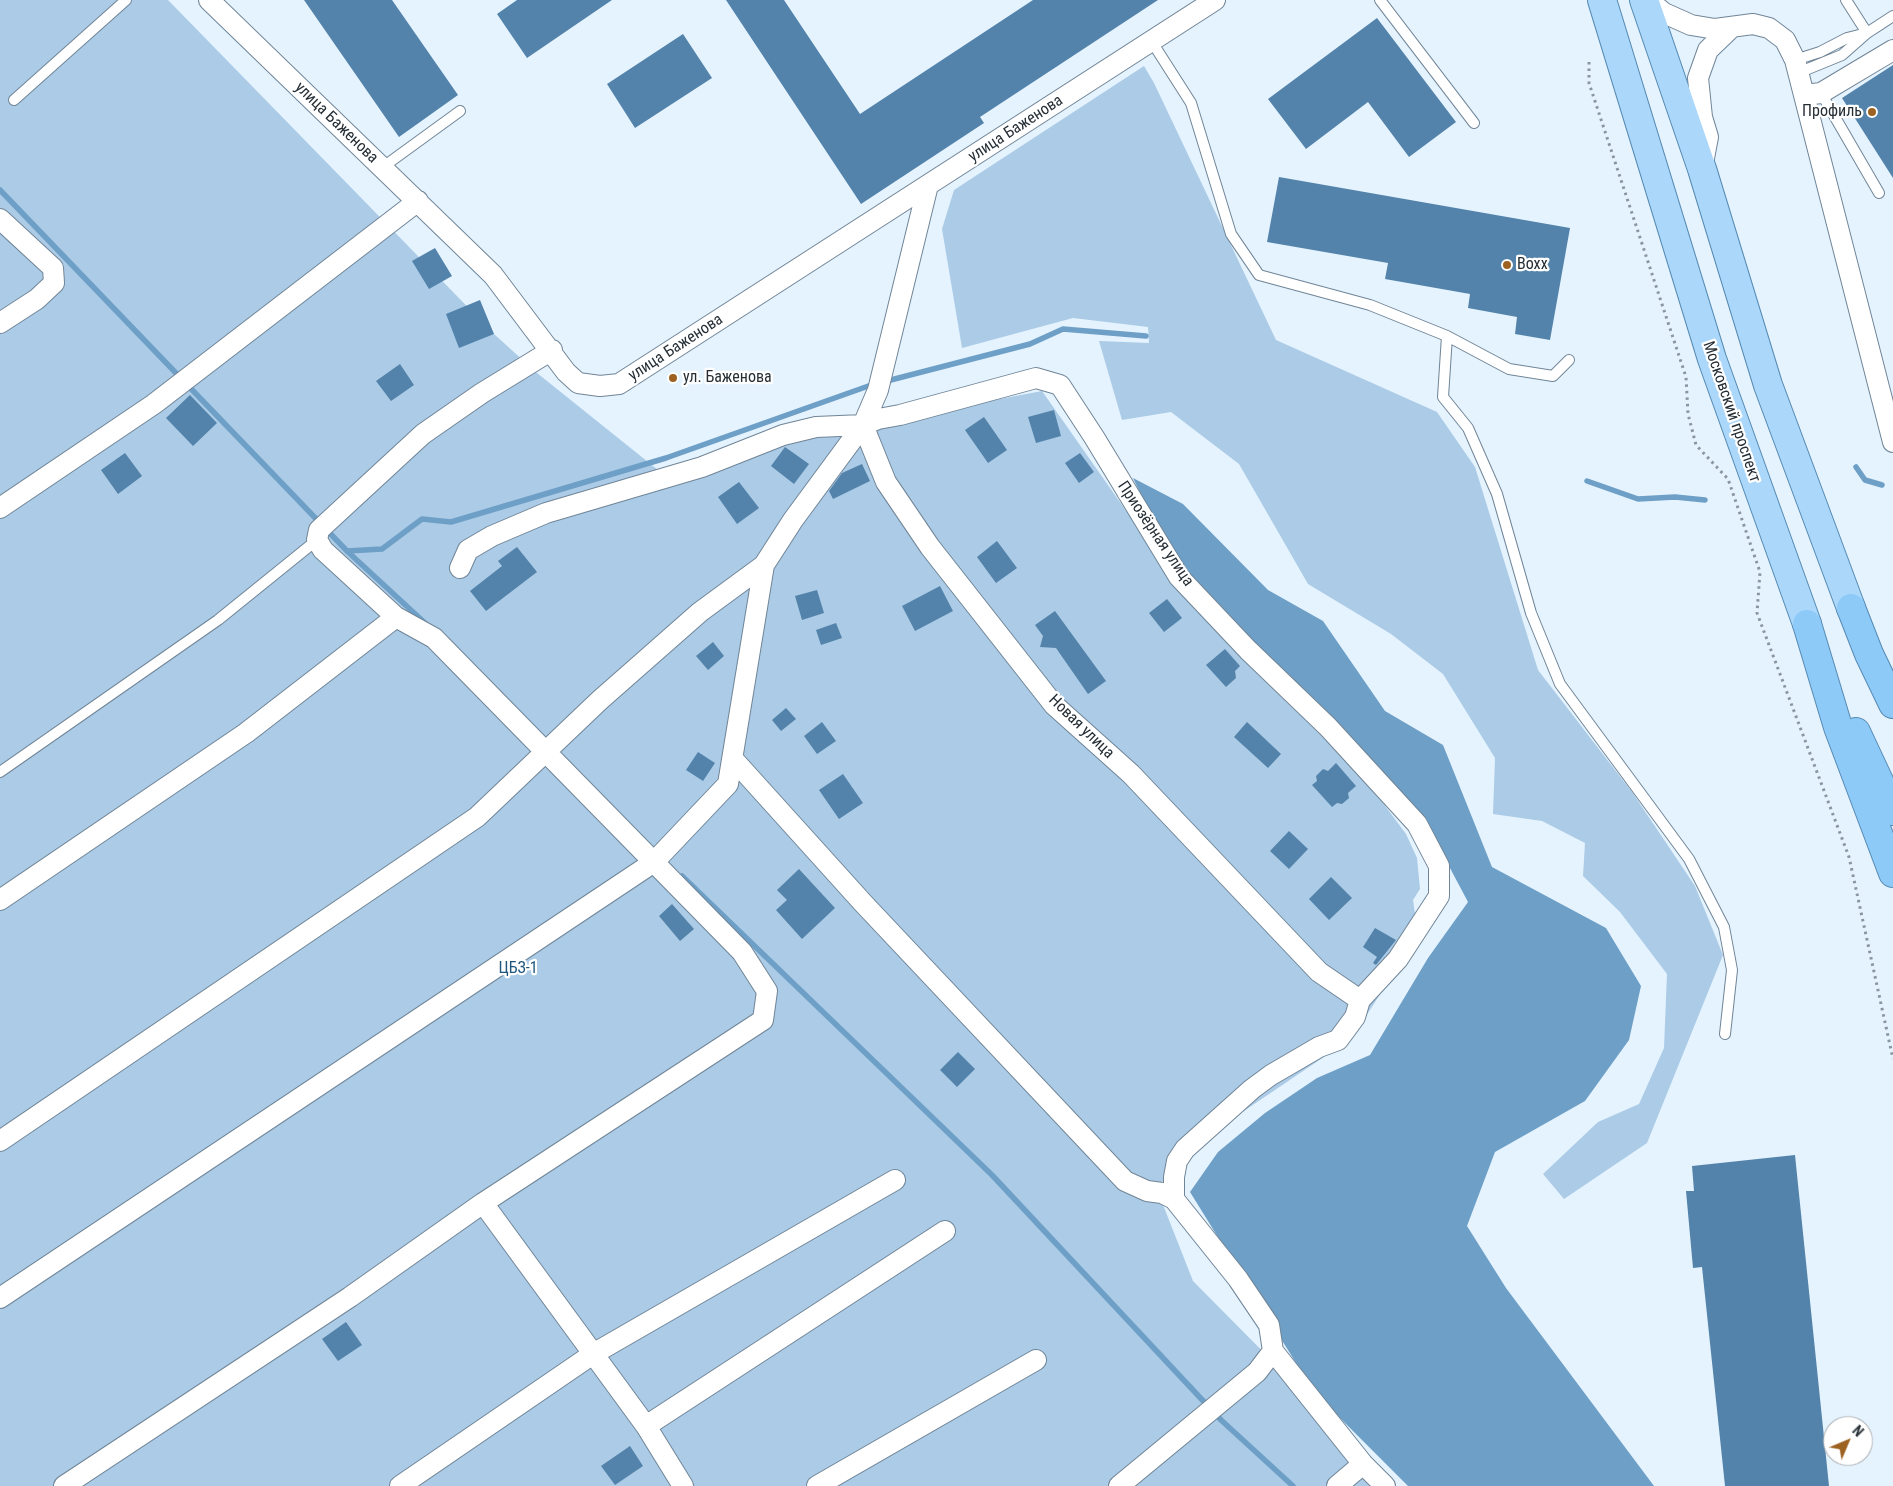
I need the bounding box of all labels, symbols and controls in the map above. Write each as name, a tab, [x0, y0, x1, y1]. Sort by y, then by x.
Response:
street label: улица Баженова	[290, 78, 382, 168]
street label: улица Баженова	[965, 91, 1067, 167]
place label: Профиль	[1802, 102, 1862, 122]
marker: Профиль	[1866, 106, 1878, 118]
place label: Boxx	[1517, 255, 1548, 275]
marker: Boxx	[1501, 259, 1513, 271]
street label: улица Баженова	[625, 310, 727, 386]
street label: Московский проспект	[1698, 339, 1764, 485]
place label: ул. Баженова	[683, 368, 772, 388]
marker: ул. Баженова	[667, 372, 679, 384]
street label: Приозёрная улица	[1113, 478, 1197, 590]
street label: Новая улица	[1044, 691, 1118, 763]
park label: ЦБЗ-1	[498, 959, 538, 979]
north arrow	[1823, 1416, 1873, 1466]
text: N	[1849, 1422, 1867, 1440]

